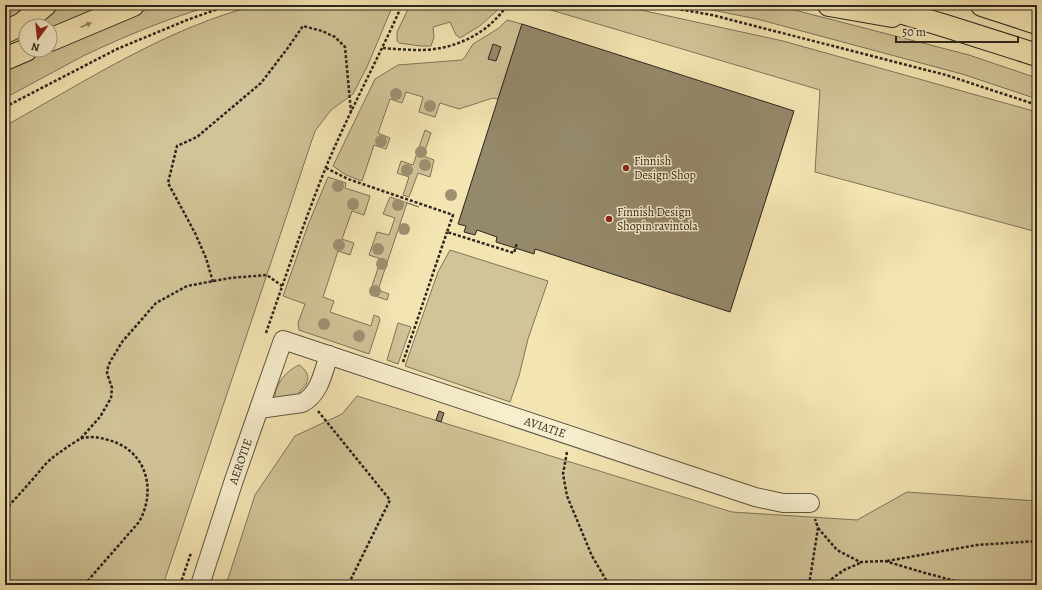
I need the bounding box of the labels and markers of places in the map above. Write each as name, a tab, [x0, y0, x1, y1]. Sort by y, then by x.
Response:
place label: Finnish Design Shop	[634, 153, 696, 183]
marker: Finnish Design Shop	[621, 163, 631, 173]
place label: Finnish Design Shopin ravintola	[617, 204, 698, 234]
marker: Finnish Design Shopin ravintola	[604, 214, 614, 224]

